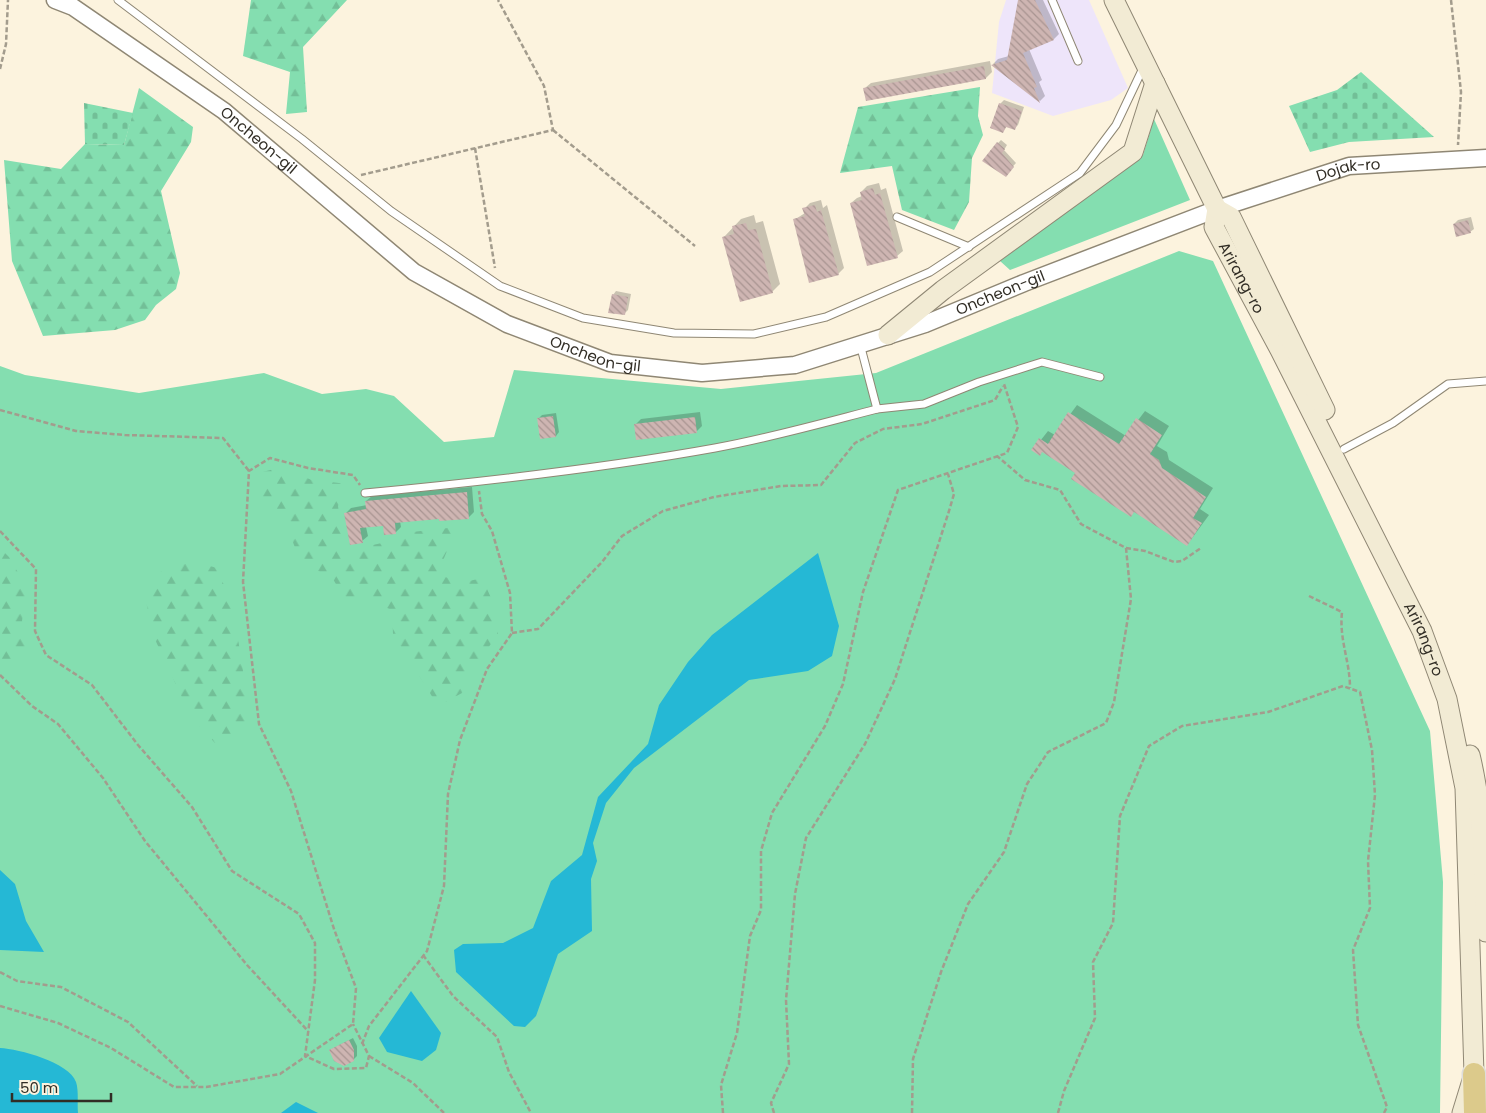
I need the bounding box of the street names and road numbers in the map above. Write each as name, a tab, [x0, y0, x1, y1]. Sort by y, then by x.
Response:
street label: Oncheon-gil	[216, 101, 302, 178]
street label: Dojak-ro	[1313, 153, 1381, 186]
street label: Arirang-ro	[1214, 238, 1270, 317]
street label: Oncheon-gil	[952, 265, 1048, 320]
street label: Oncheon-gil	[547, 330, 642, 376]
street label: Arirang-ro	[1399, 598, 1449, 679]

